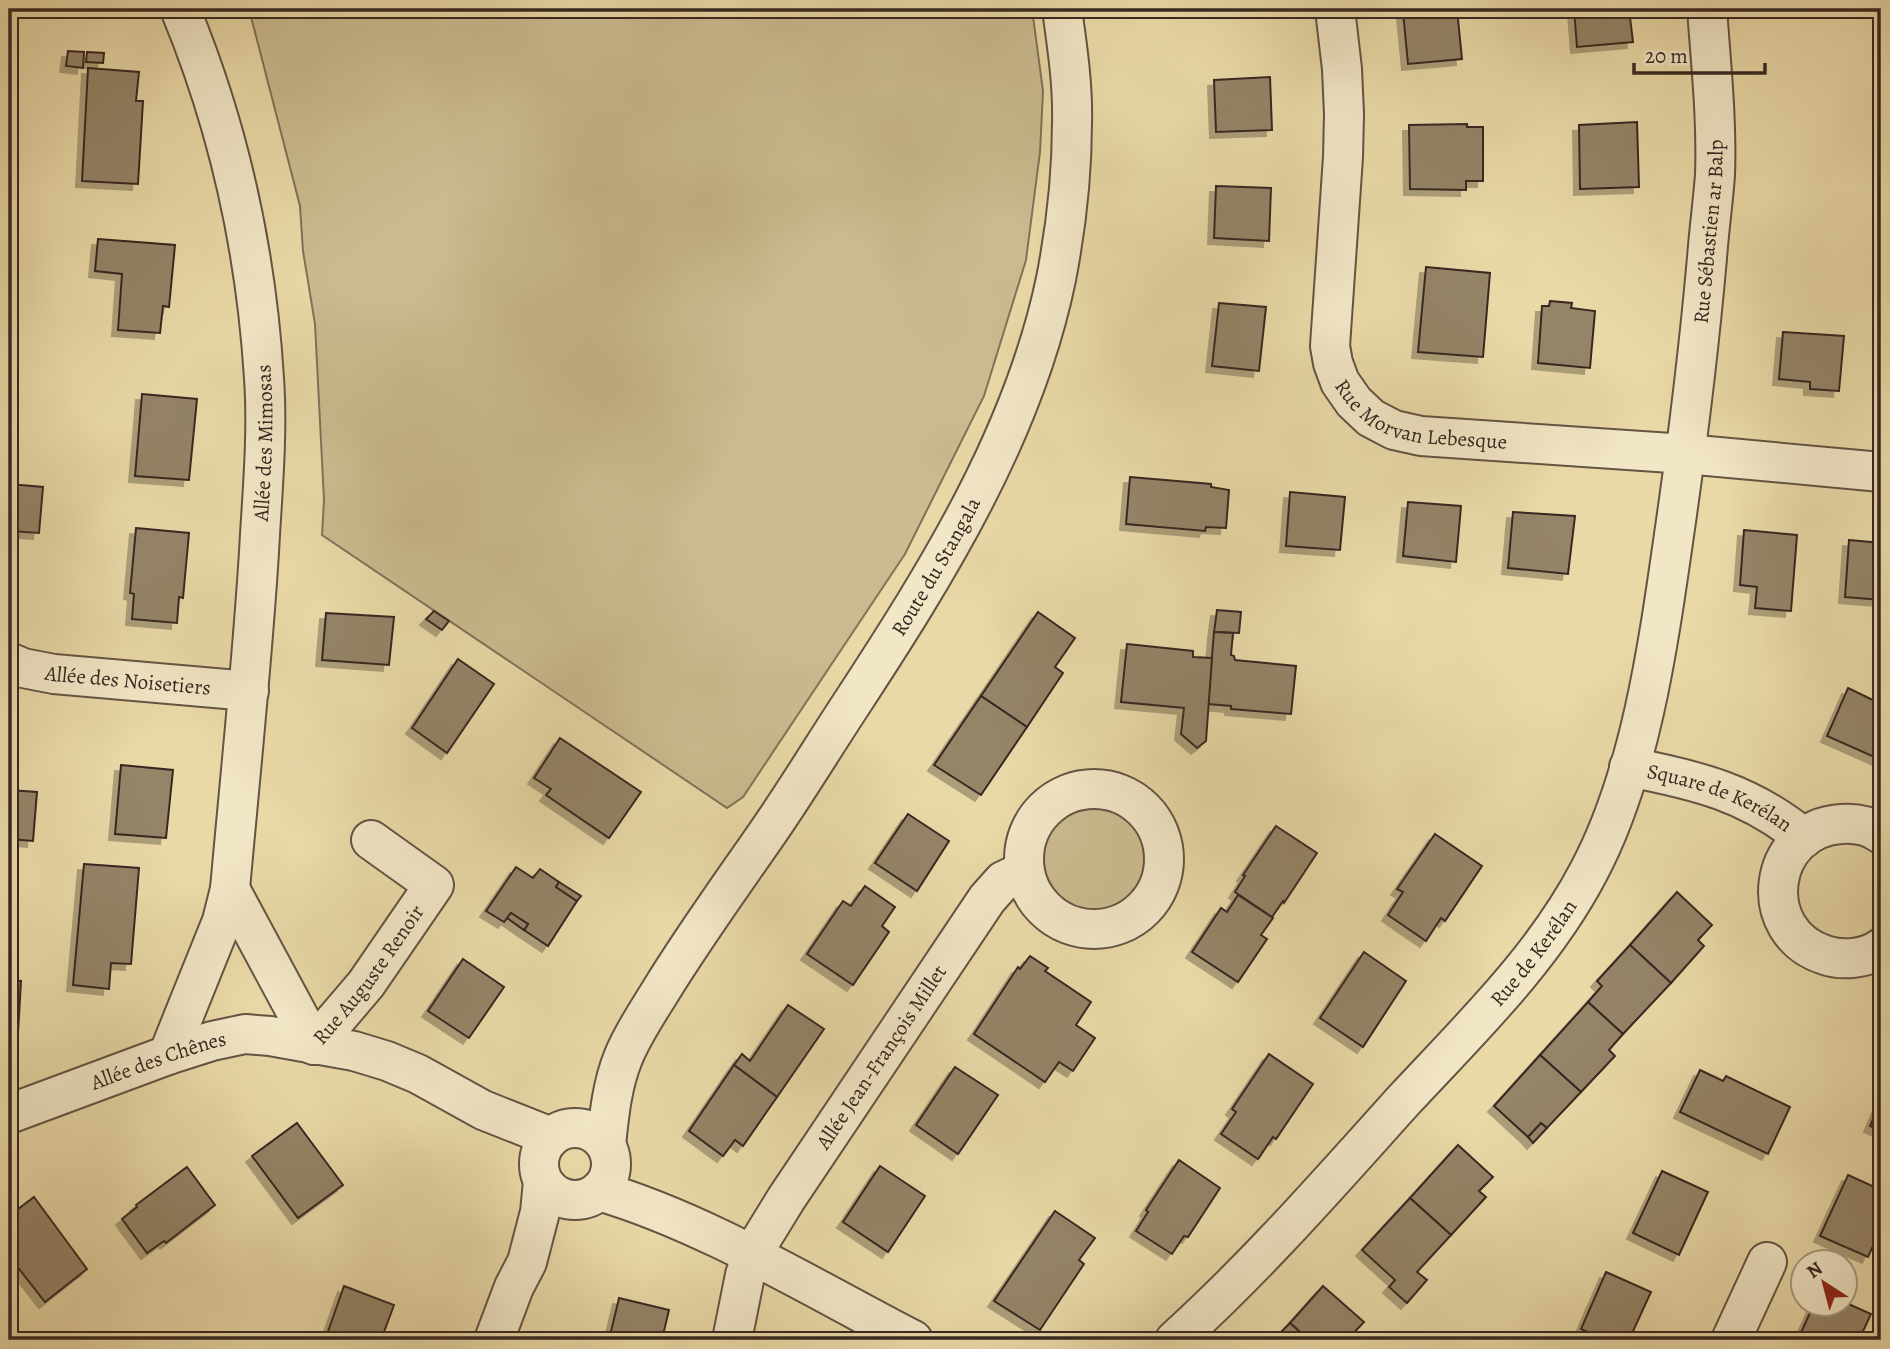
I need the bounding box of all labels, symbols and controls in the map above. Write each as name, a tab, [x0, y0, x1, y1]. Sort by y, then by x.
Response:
scale bar	[1634, 32, 1766, 76]
text: 20 m	[1645, 42, 1688, 70]
street label: Rue Sébastien ar Balp	[1687, 139, 1729, 325]
street label: Allée des Mimosas	[247, 364, 279, 523]
street label: Rue Morvan Lebesque	[1328, 374, 1508, 456]
street label: Route du Stangala	[885, 492, 987, 641]
street label: Allée des Noisetiers	[42, 658, 212, 702]
street label: Square de Kerélan	[1644, 757, 1798, 838]
street label: Rue de Kerélan	[1484, 894, 1583, 1012]
street label: Rue Auguste Renoir	[306, 899, 430, 1051]
street label: Allée Jean-François Millet	[809, 959, 953, 1156]
street label: Allée des Chênes	[86, 1024, 229, 1097]
north arrow	[1788, 1248, 1858, 1318]
text: N	[1801, 1255, 1828, 1285]

